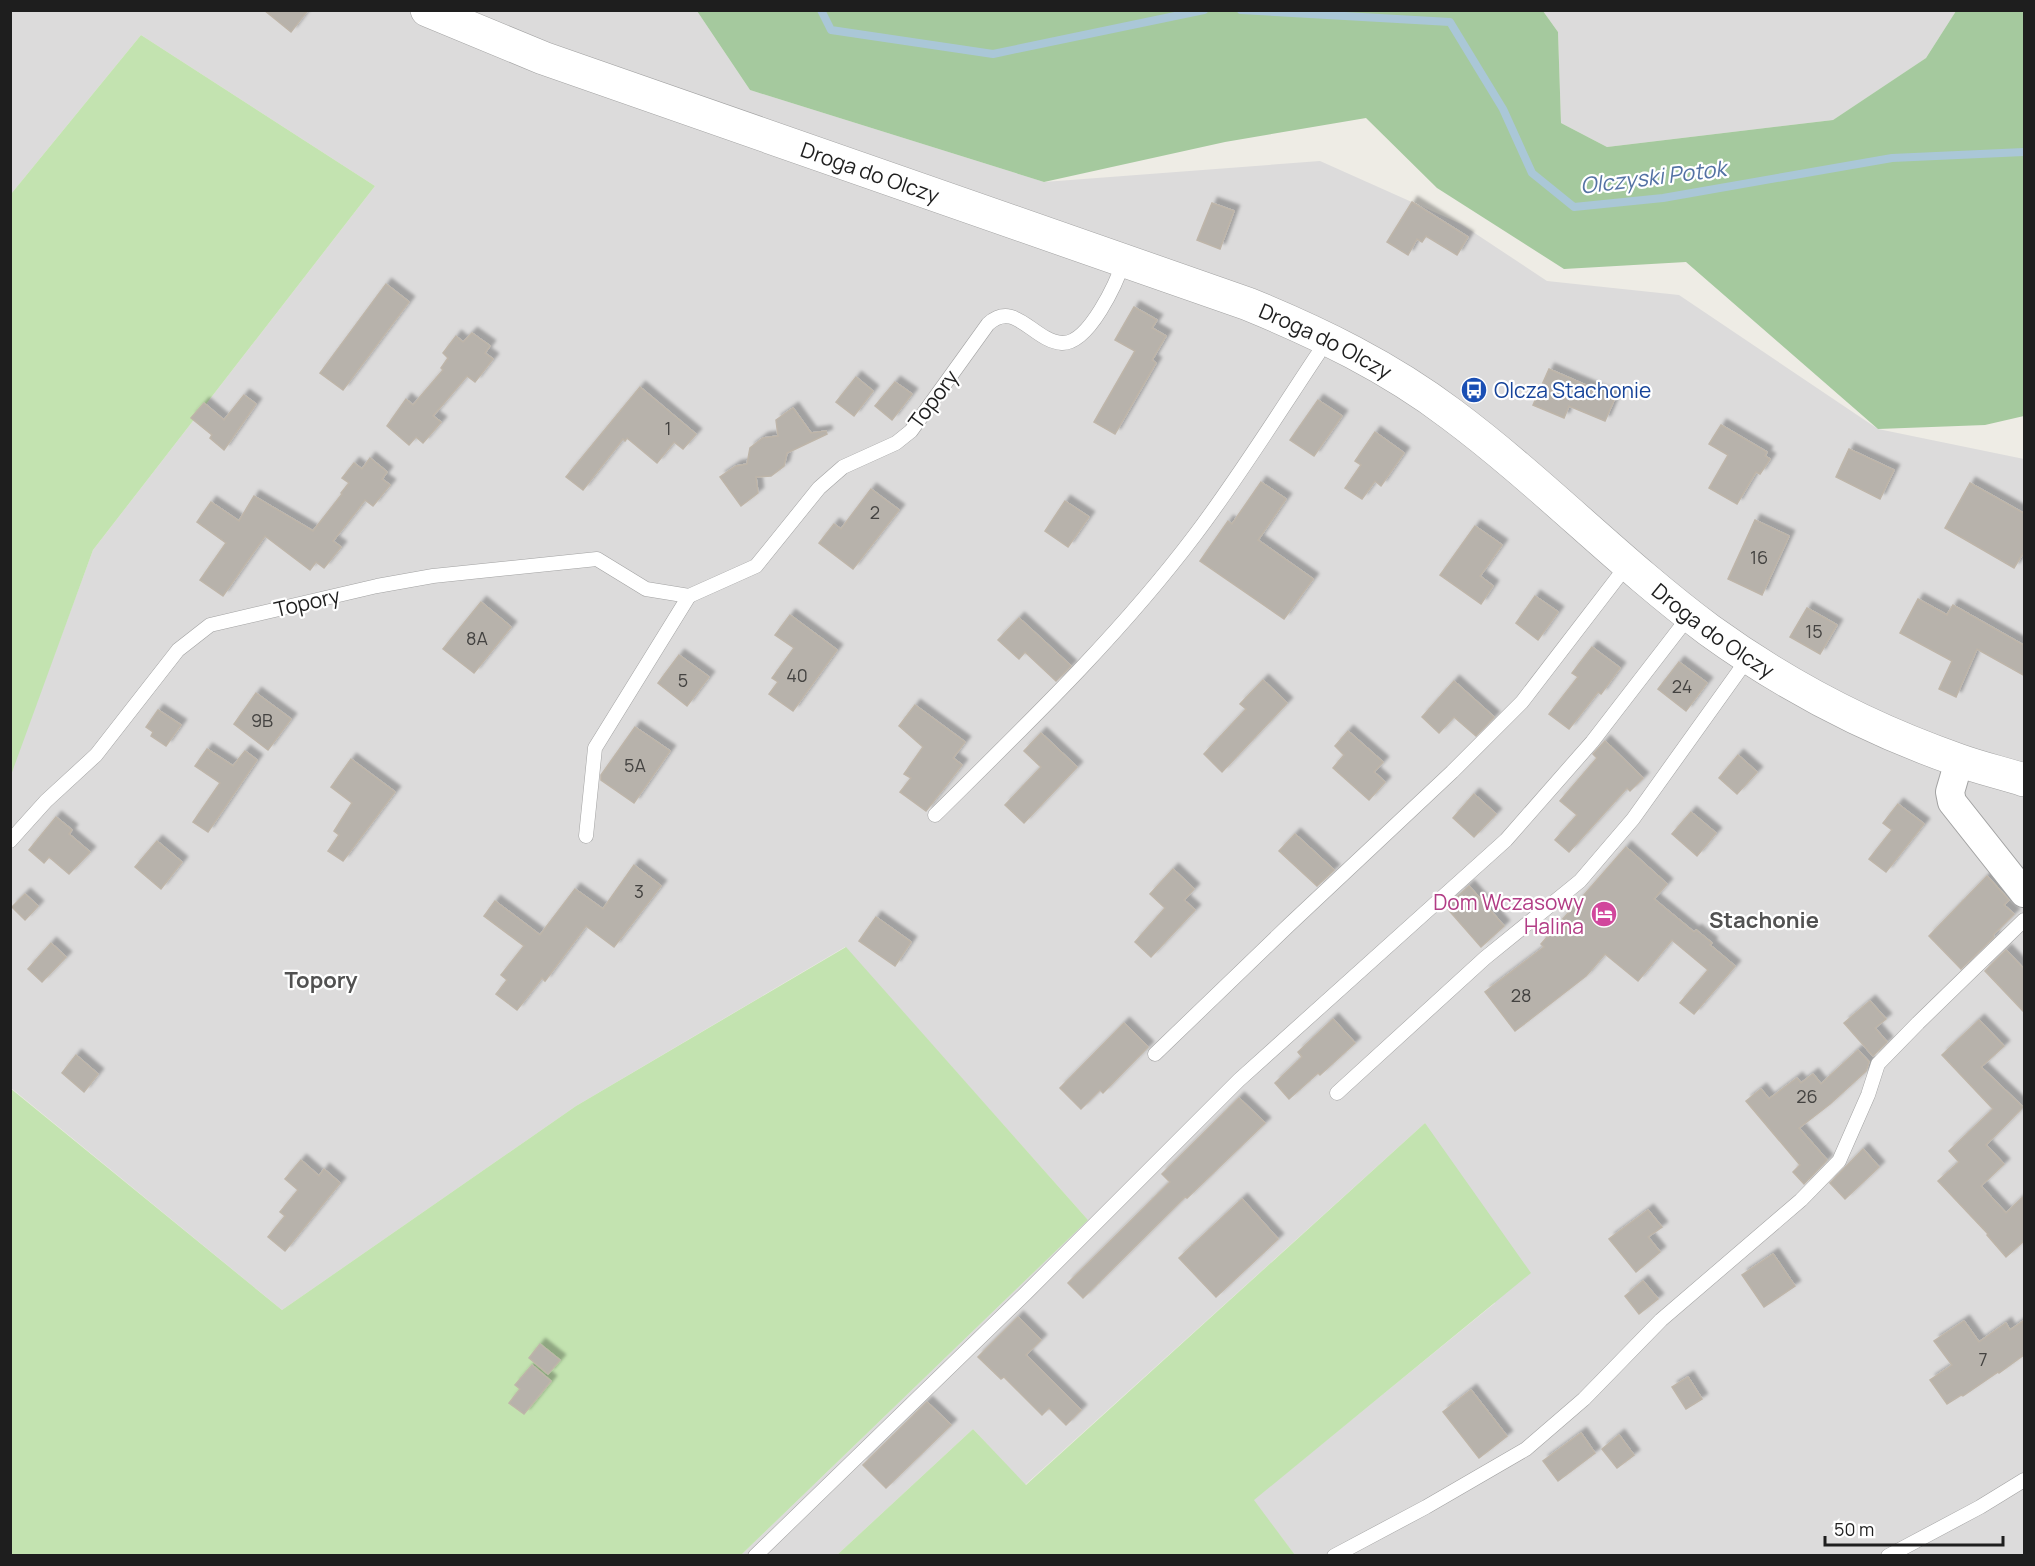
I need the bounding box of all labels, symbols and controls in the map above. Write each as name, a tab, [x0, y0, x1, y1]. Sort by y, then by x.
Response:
street label: Droga do Olczy	[797, 135, 943, 209]
water label: Olczyski Potok	[1578, 153, 1731, 201]
street label: Droga do Olczy	[1255, 296, 1397, 385]
street label: Topory	[902, 364, 964, 434]
bus stop icon: Olcza Stachonie	[1459, 375, 1489, 405]
place label: Olcza Stachonie	[1494, 376, 1651, 404]
house number: 1	[664, 416, 672, 440]
house number: 2	[870, 500, 880, 524]
house number: 16	[1750, 545, 1768, 569]
street label: Droga do Olczy	[1646, 577, 1780, 684]
street label: Topory	[271, 581, 343, 623]
house number: 15	[1805, 619, 1823, 643]
house number: 8A	[466, 626, 489, 650]
house number: 40	[786, 663, 808, 687]
house number: 5	[678, 668, 688, 692]
house number: 24	[1672, 674, 1692, 698]
house number: 9B	[251, 708, 273, 732]
house number: 5A	[624, 753, 646, 777]
house number: 3	[634, 879, 644, 903]
place label: Dom Wczasowy Halina	[1433, 888, 1584, 940]
hotel icon: Dom Wczasowy Halina	[1589, 899, 1619, 929]
district label: Stachonie	[1709, 905, 1819, 935]
district label: Topory	[284, 965, 358, 995]
house number: 28	[1511, 983, 1531, 1007]
house number: 26	[1796, 1084, 1818, 1108]
house number: 7	[1978, 1347, 1988, 1371]
scale bar	[1825, 1509, 2004, 1547]
text: 50 m	[1834, 1517, 1874, 1541]

